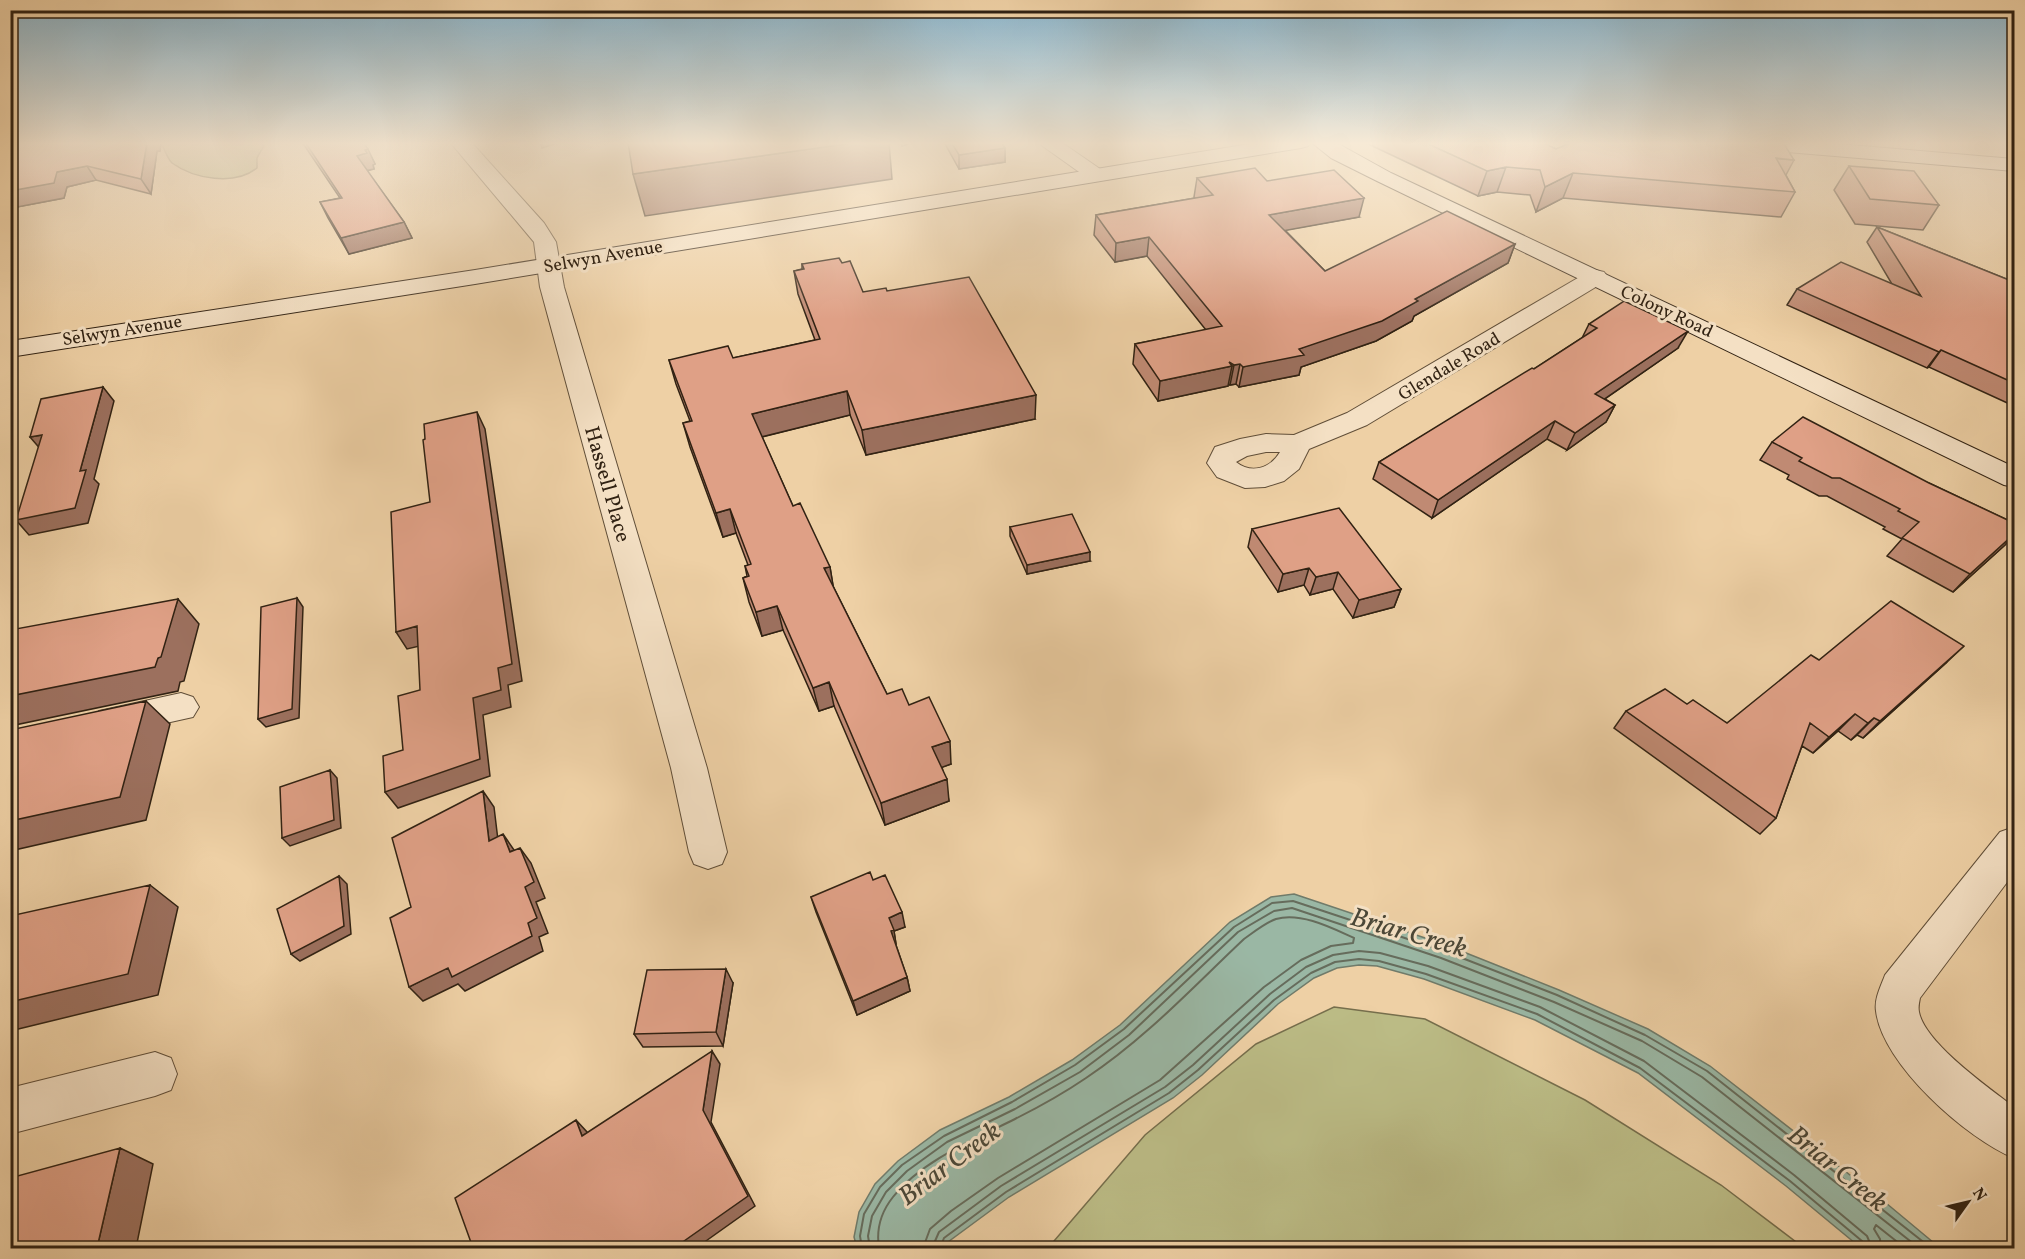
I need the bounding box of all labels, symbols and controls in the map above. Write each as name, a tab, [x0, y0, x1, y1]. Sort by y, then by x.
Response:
street label: Selwyn Avenue	[542, 235, 665, 280]
street label: Colony Road	[1616, 280, 1717, 345]
street label: Selwyn Avenue	[61, 310, 184, 353]
street label: Glendale Road	[1394, 327, 1506, 408]
street label: Hassell Place	[576, 423, 637, 546]
water label: Briar Creek	[1346, 899, 1471, 969]
water label: Briar Creek	[891, 1113, 1009, 1216]
water label: Briar Creek	[1778, 1117, 1895, 1222]
north arrow	[1938, 1172, 1998, 1232]
text: N	[1966, 1184, 1991, 1206]

